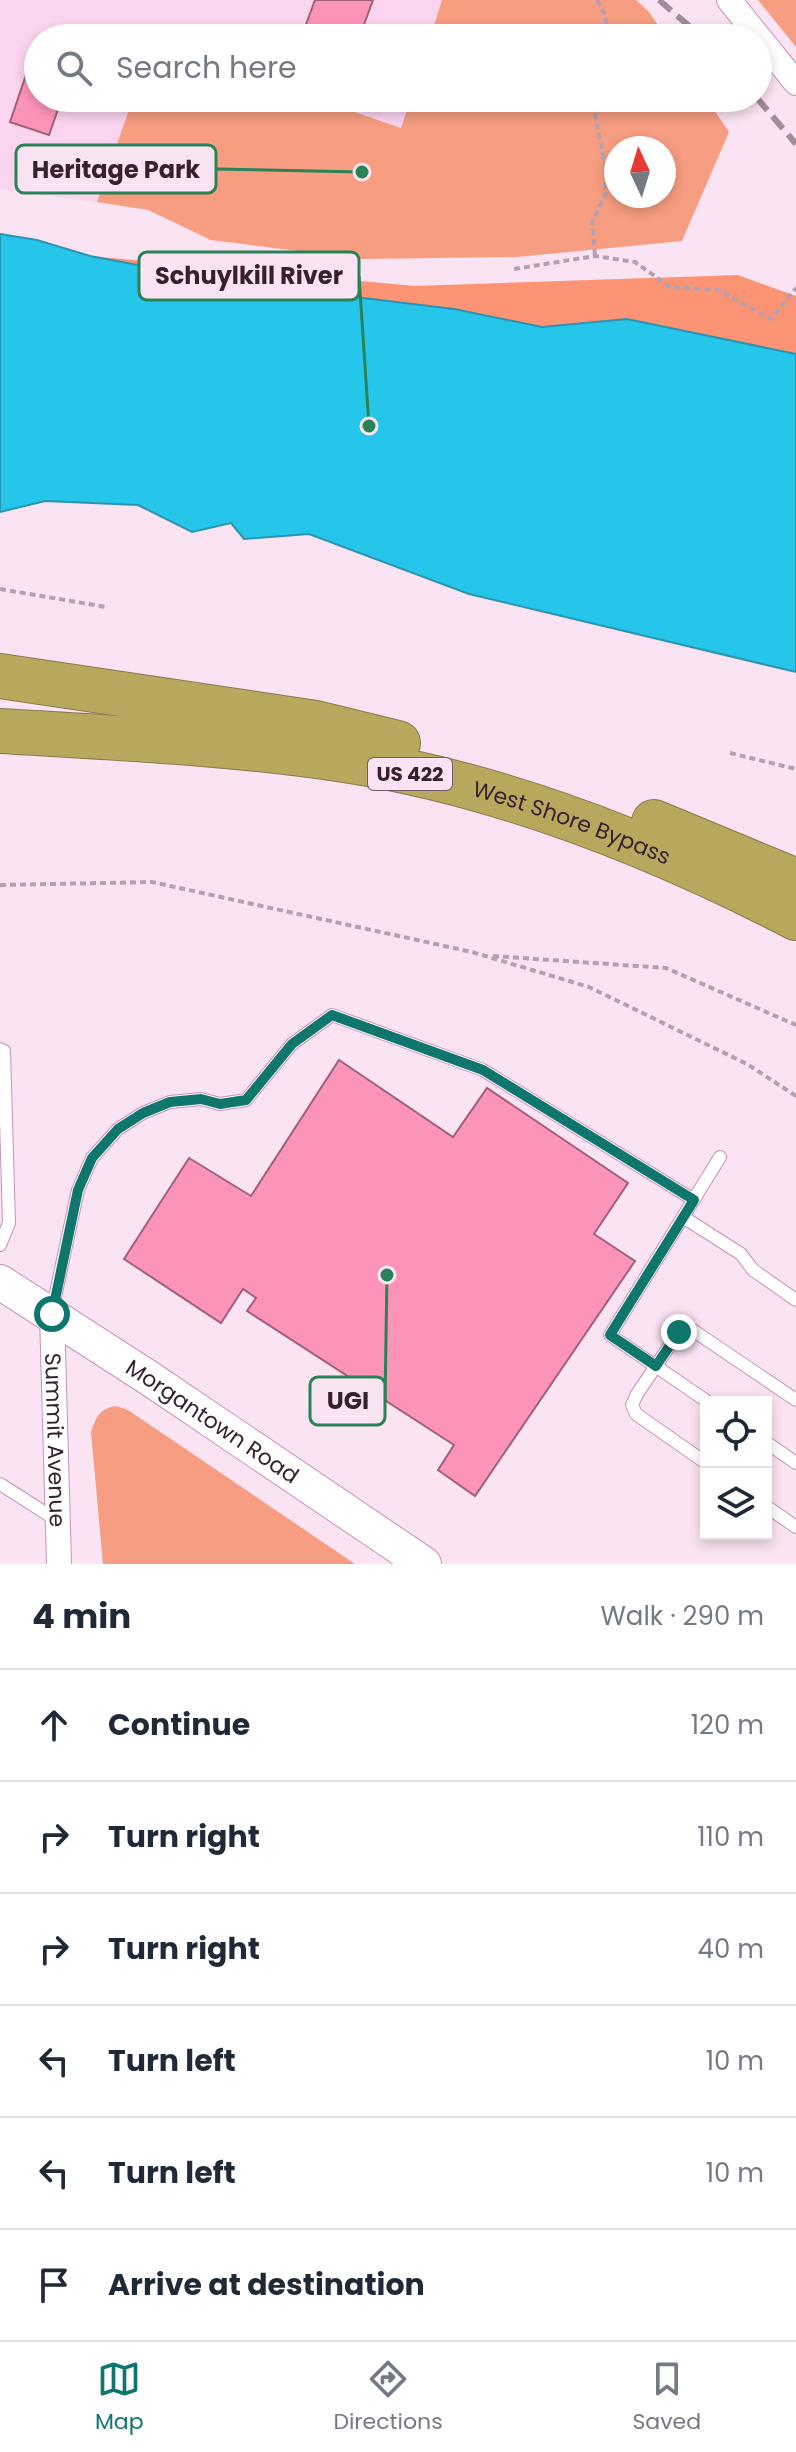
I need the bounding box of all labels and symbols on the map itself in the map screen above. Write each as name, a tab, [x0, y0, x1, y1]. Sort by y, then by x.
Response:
north arrow	[604, 136, 676, 208]
callout: Heritage Park	[16, 145, 216, 193]
text: Heritage Park	[32, 153, 200, 186]
callout: Schuylkill River	[139, 252, 359, 300]
text: Schuylkill River	[155, 259, 343, 292]
road number: US 422	[368, 758, 452, 790]
street label: West Shore Bypass	[469, 773, 675, 872]
route start	[34, 1296, 70, 1332]
route end	[661, 1314, 697, 1350]
street label: Summit Avenue	[37, 1352, 73, 1528]
street label: Morgantown Road	[120, 1352, 305, 1491]
callout: UGI	[310, 1377, 385, 1425]
text: UGI	[327, 1384, 369, 1417]

